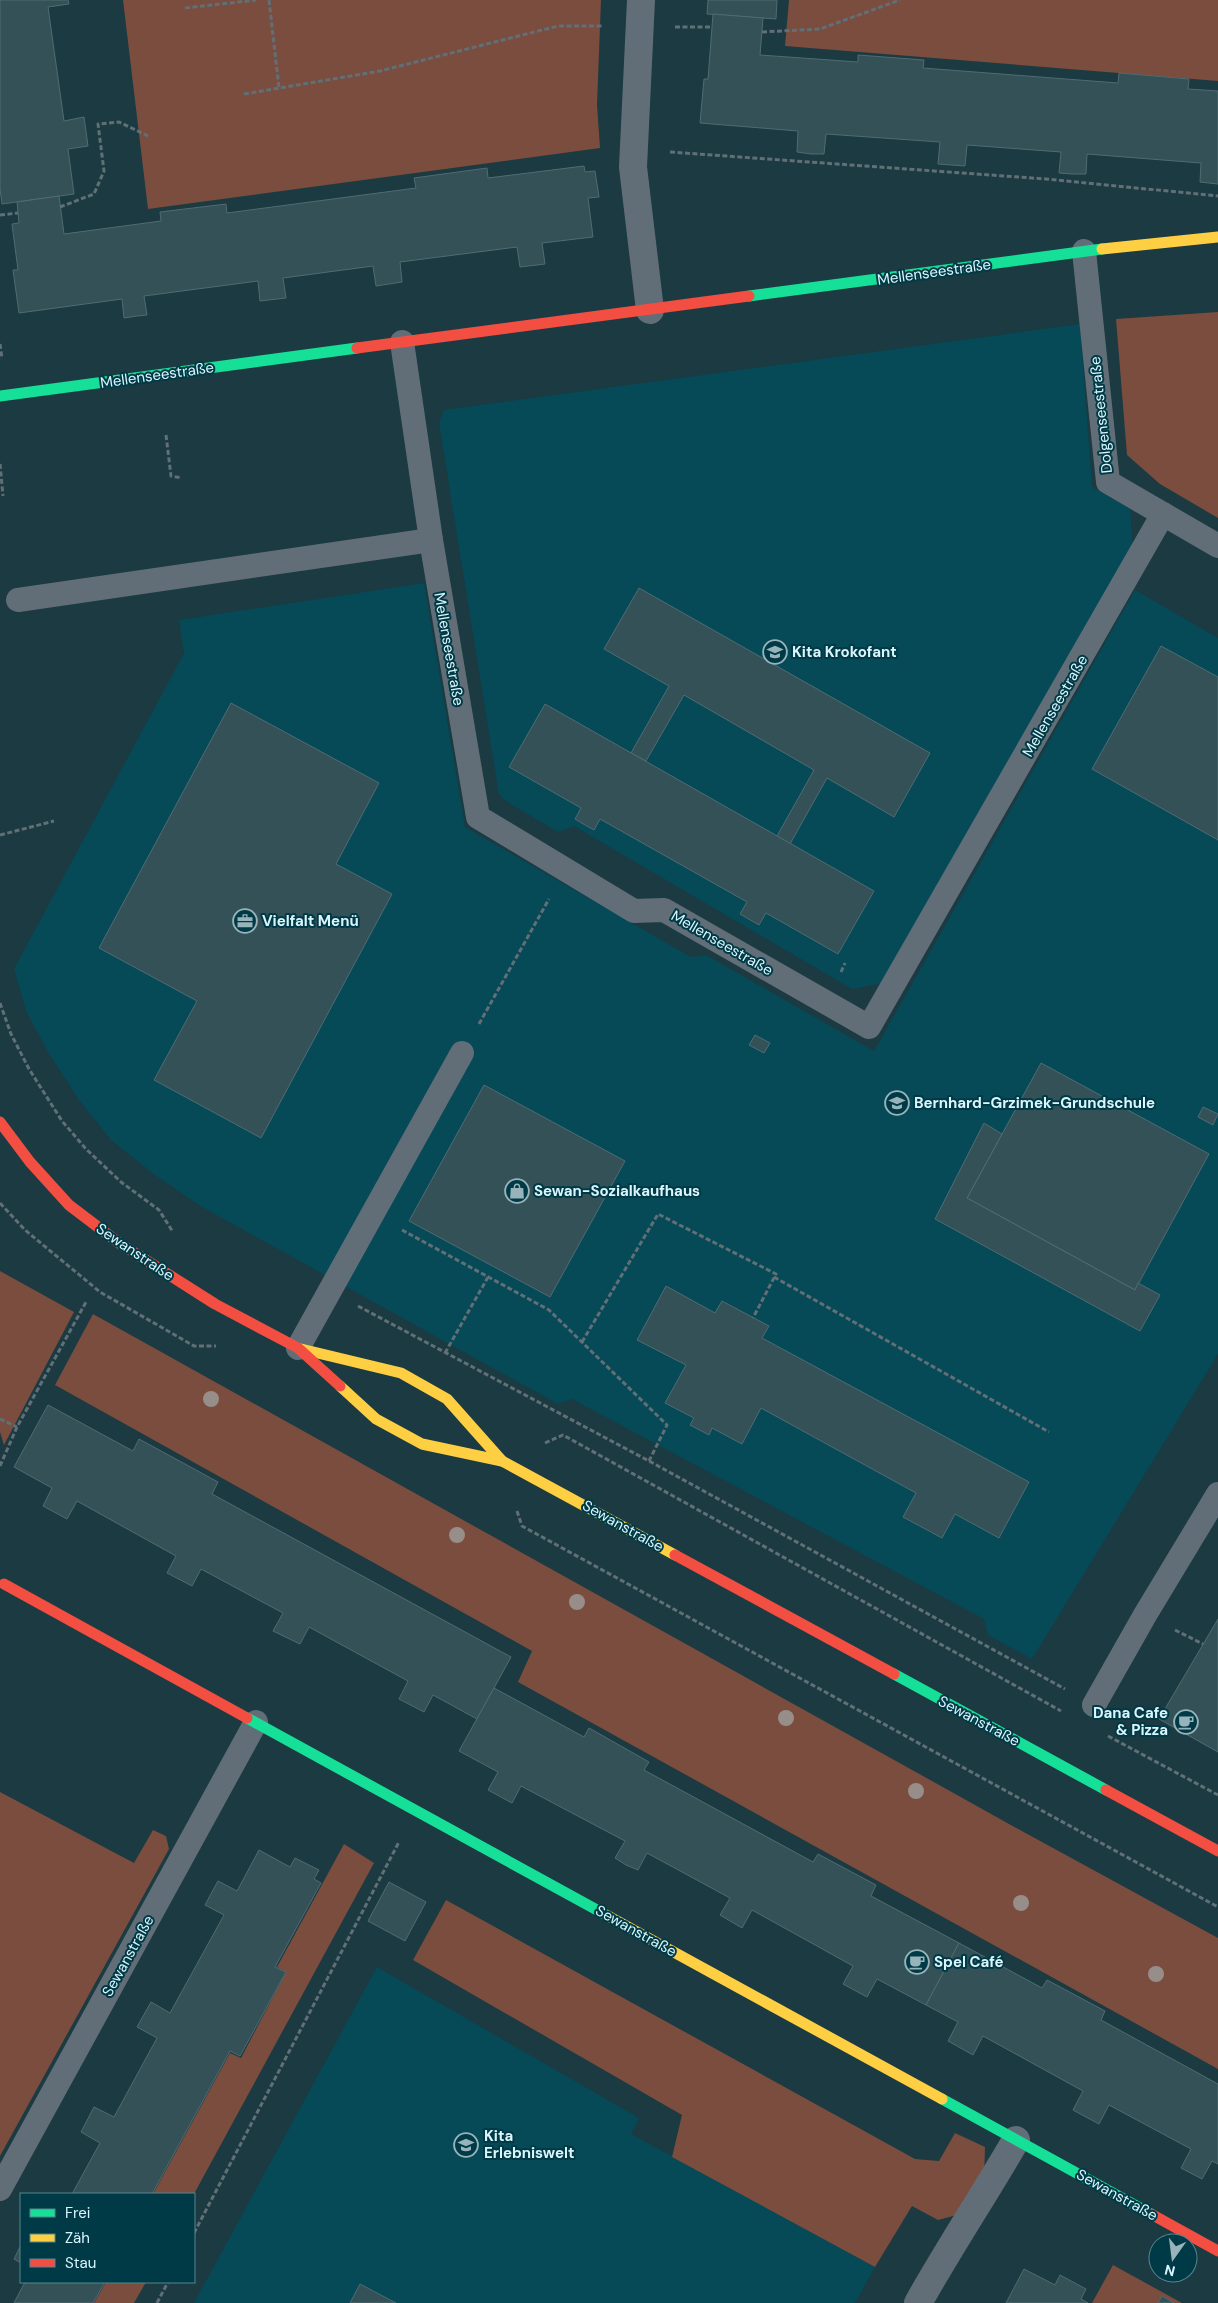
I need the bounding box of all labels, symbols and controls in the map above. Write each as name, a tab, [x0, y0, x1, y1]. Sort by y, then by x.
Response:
street label: Mellenseestraße	[876, 254, 992, 290]
street label: Dolgenseestraße	[1085, 356, 1117, 474]
street label: Mellenseestraße	[99, 357, 215, 393]
street label: Mellenseestraße	[429, 591, 469, 707]
school or university icon: Kita Krokofant	[762, 639, 788, 665]
place label: Kita Krokofant	[792, 642, 897, 662]
street label: Mellenseestraße	[1018, 651, 1092, 761]
street label: Mellenseestraße	[667, 906, 777, 980]
office icon: Vielfalt Menü	[232, 908, 258, 934]
place label: Vielfalt Menü	[262, 911, 359, 931]
school or university icon: Bernhard-Grzimek-Grundschule	[884, 1090, 910, 1116]
place label: Bernhard-Grzimek-Grundschule	[914, 1093, 1155, 1113]
shop icon: Sewan-Sozialkaufhaus	[504, 1178, 530, 1204]
place label: Sewan-Sozialkaufhaus	[534, 1181, 700, 1201]
street label: Sewanstraße	[92, 1219, 178, 1285]
street label: Sewanstraße	[579, 1495, 667, 1557]
street label: Sewanstraße	[935, 1691, 1023, 1751]
place label: Dana Cafe & Pizza	[1093, 1703, 1168, 1740]
cafe icon: Dana Cafe & Pizza	[1173, 1709, 1199, 1735]
street label: Sewanstraße	[592, 1900, 680, 1962]
street label: Sewanstraße	[97, 1912, 159, 2000]
cafe icon: Spel Café	[904, 1949, 930, 1975]
place label: Spel Café	[934, 1952, 1004, 1972]
place label: Kita Erlebniswelt	[484, 2126, 574, 2163]
school or university icon: Kita Erlebniswelt	[453, 2132, 479, 2158]
street label: Sewanstraße	[1073, 2164, 1161, 2226]
legend	[20, 2193, 195, 2283]
text: Frei	[65, 2203, 90, 2223]
text: Zäh	[65, 2228, 90, 2248]
north arrow	[1148, 2233, 1198, 2283]
text: Stau	[65, 2253, 96, 2273]
text: N	[1163, 2261, 1177, 2281]

